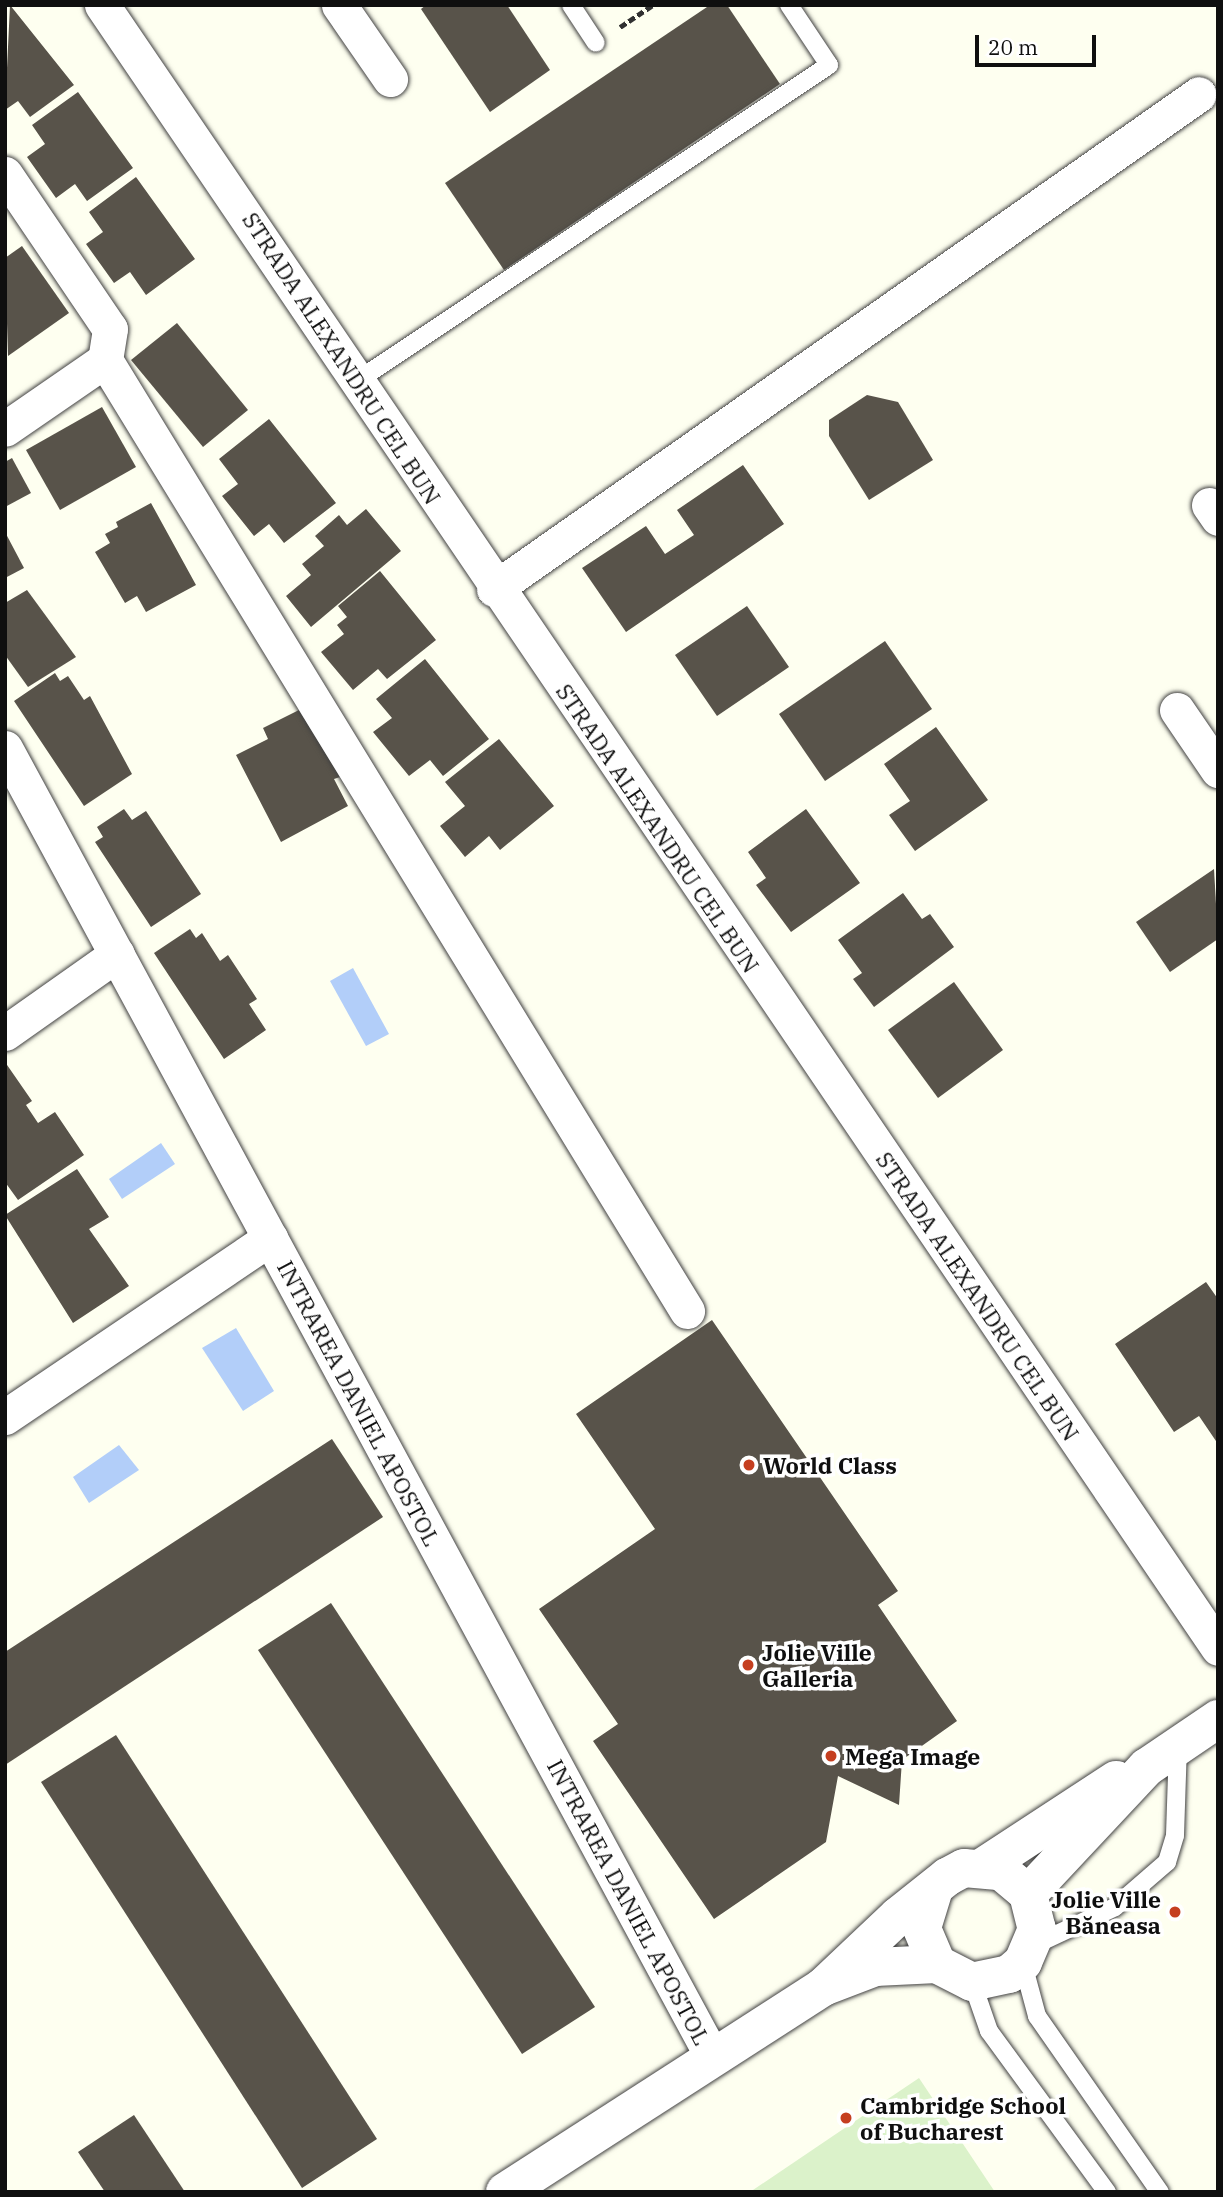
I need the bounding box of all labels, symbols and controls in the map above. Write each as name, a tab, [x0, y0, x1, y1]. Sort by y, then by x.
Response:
scale bar	[978, 21, 1099, 65]
text: 20 m	[988, 33, 1038, 61]
street label: STRADA ALEXANDRU CEL BUN	[237, 207, 447, 509]
street label: STRADA ALEXANDRU CEL BUN	[551, 678, 765, 978]
street label: STRADA ALEXANDRU CEL BUN	[871, 1146, 1085, 1446]
street label: INTRAREA DANIEL APOSTOL	[272, 1255, 446, 1551]
place label: World Class	[763, 1451, 897, 1479]
marker: World Class	[741, 1457, 757, 1473]
place label: Jolie Ville Galleria	[762, 1638, 872, 1692]
marker: Jolie Ville Galleria	[740, 1657, 756, 1673]
place label: Mega Image	[845, 1742, 980, 1770]
marker: Mega Image	[823, 1748, 839, 1764]
street label: INTRAREA DANIEL APOSTOL	[542, 1754, 716, 2050]
place label: Jolie Ville Băneasa	[1051, 1885, 1161, 1939]
marker: Jolie Ville Băneasa	[1167, 1904, 1183, 1920]
place label: Cambridge School of Bucharest	[860, 2091, 1066, 2145]
marker: Cambridge School of Bucharest	[838, 2110, 854, 2126]

